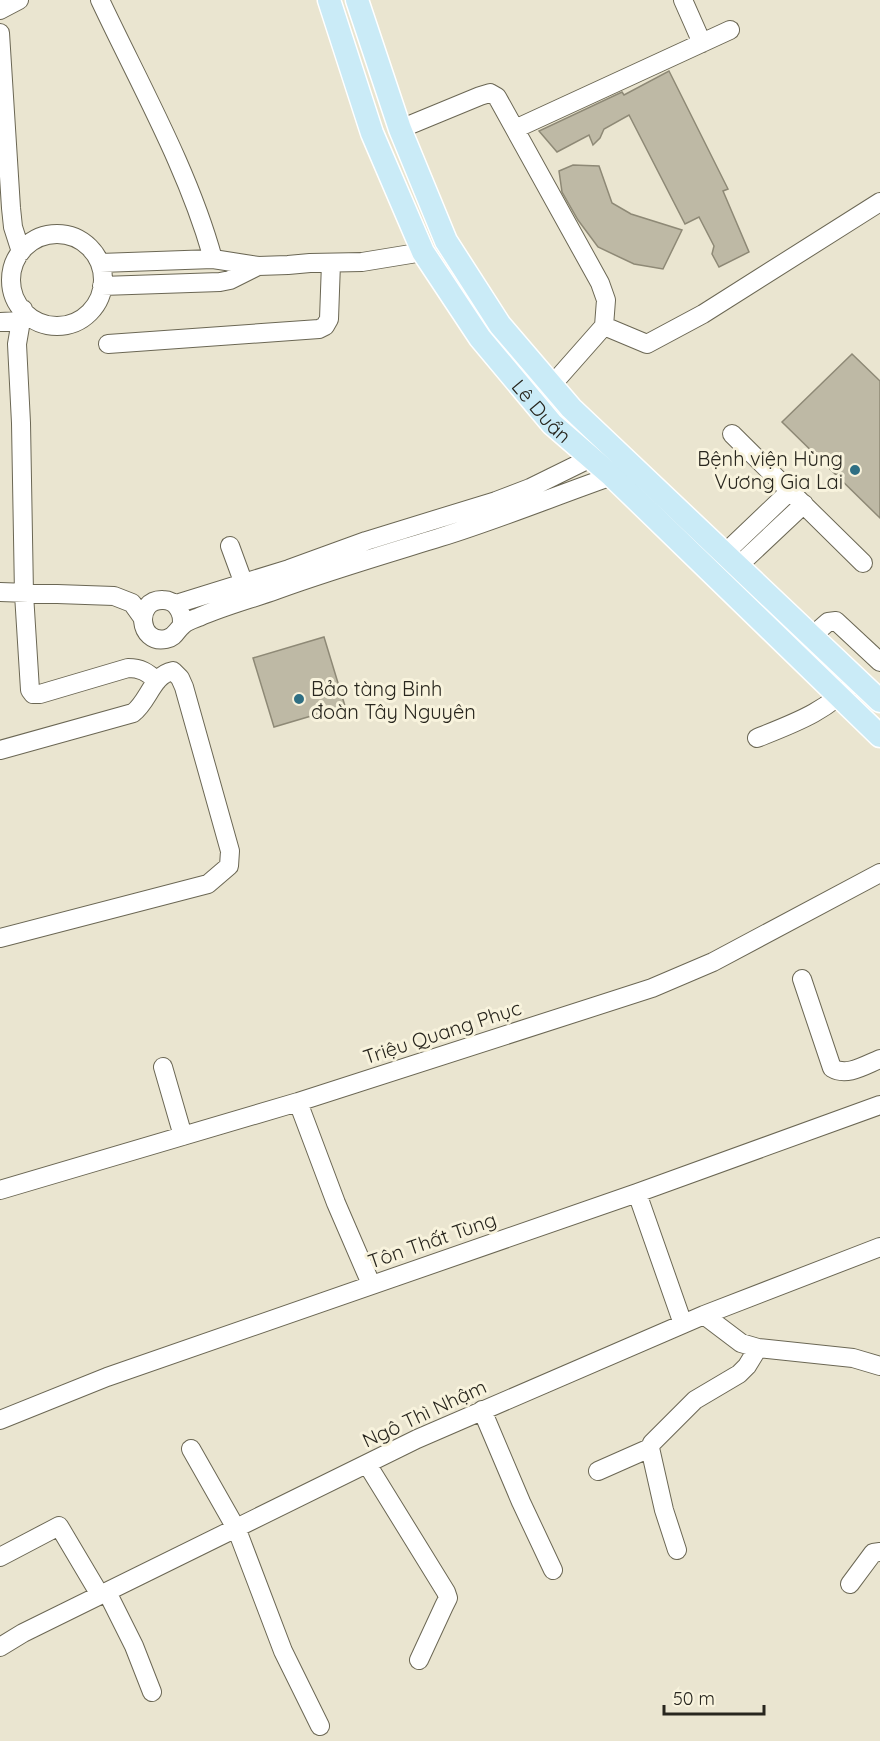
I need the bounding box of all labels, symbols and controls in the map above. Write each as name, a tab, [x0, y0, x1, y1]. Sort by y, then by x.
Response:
street label: Lê Duẩn	[507, 374, 577, 448]
place label: Bệnh viện Hùng Vương Gia Lai	[697, 446, 843, 494]
marker: Bệnh viện Hùng Vương Gia Lai	[848, 463, 862, 477]
place label: Bảo tàng Binh đoàn Tây Nguyên	[311, 676, 476, 724]
marker: Bảo tàng Binh đoàn Tây Nguyên	[292, 692, 306, 706]
street label: Triệu Quang Phục	[360, 995, 524, 1069]
street label: Tôn Thất Tùng	[365, 1206, 499, 1274]
street label: Ngô Thì Nhậm	[358, 1373, 490, 1453]
scale bar	[664, 1678, 764, 1716]
text: 50 m	[673, 1687, 715, 1710]

